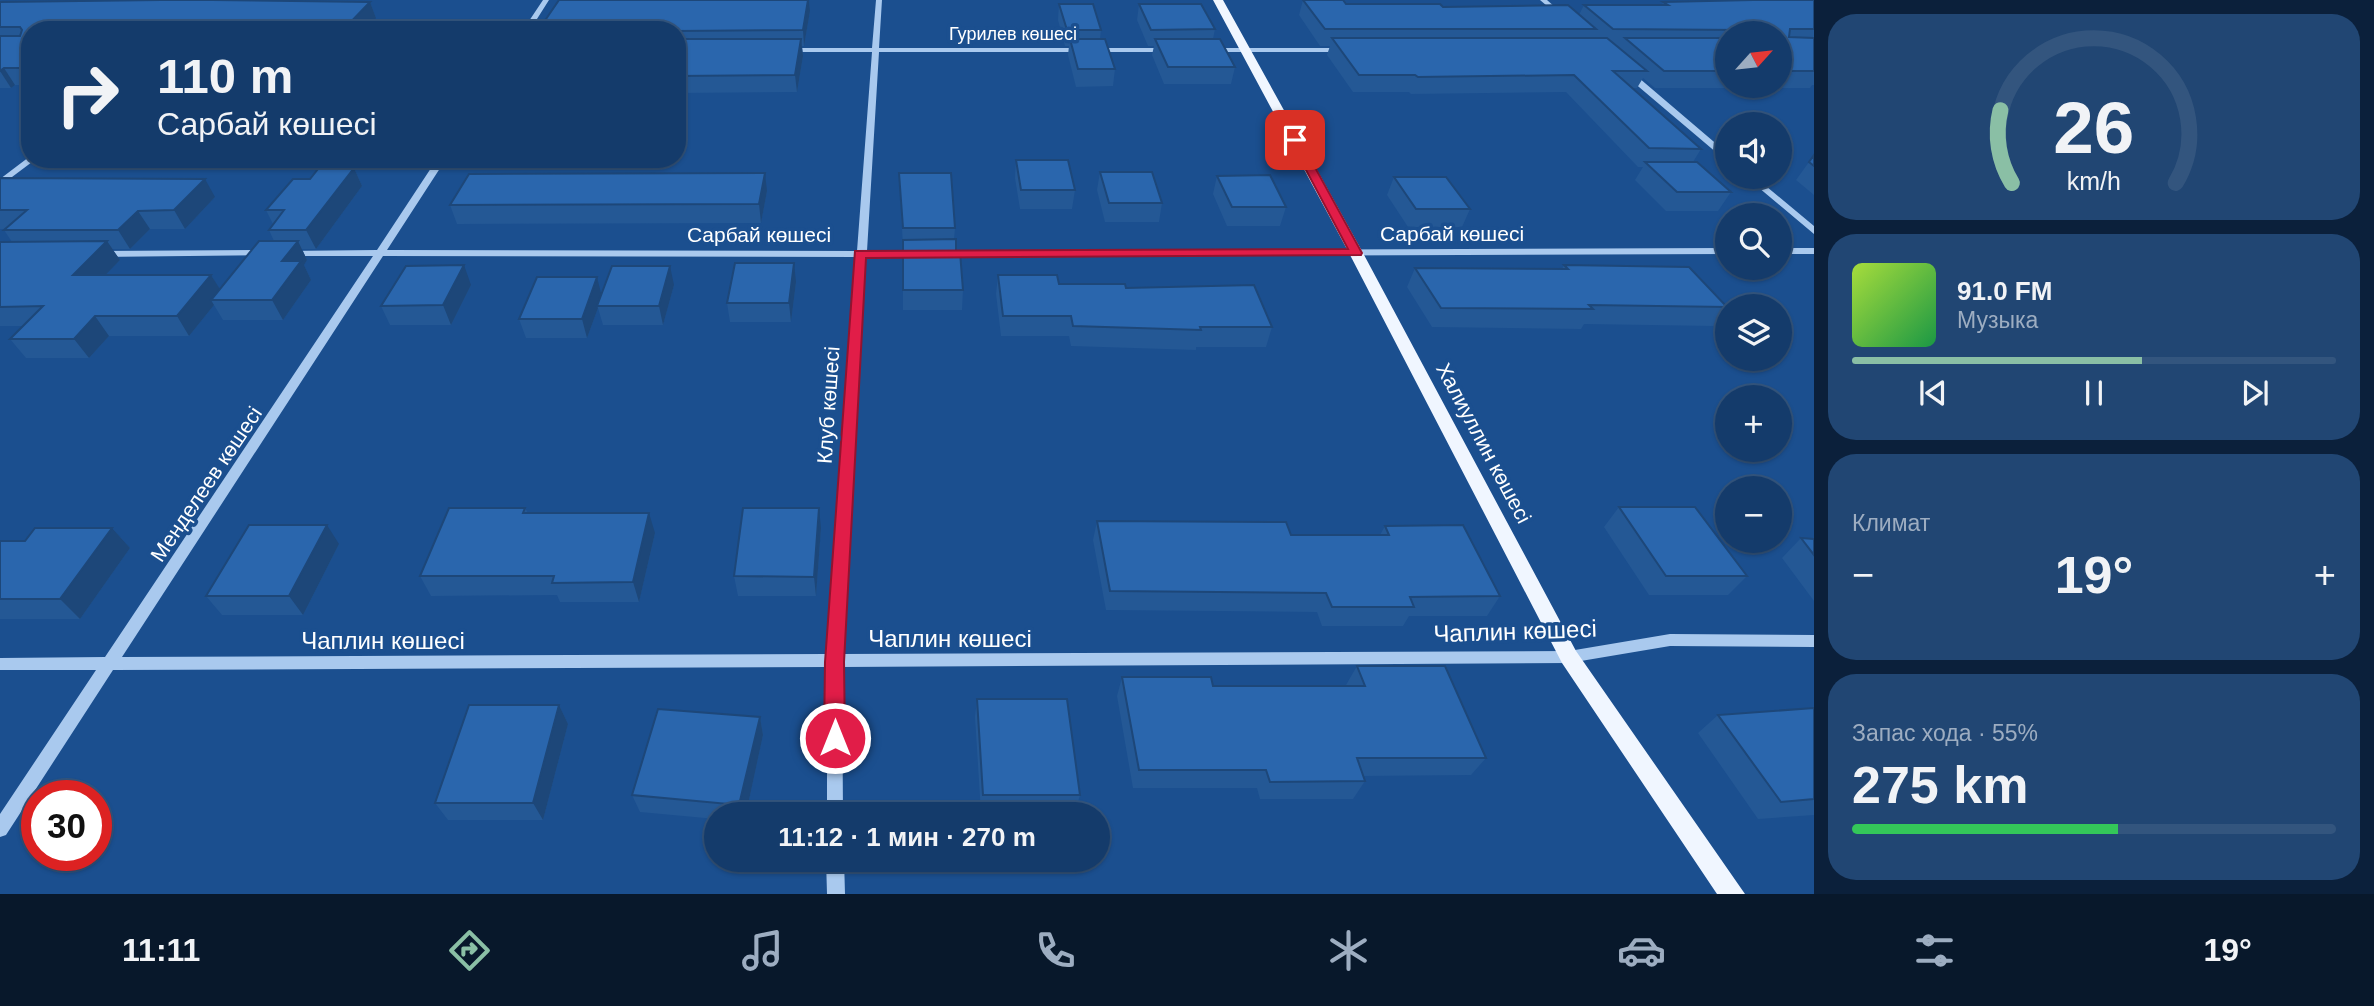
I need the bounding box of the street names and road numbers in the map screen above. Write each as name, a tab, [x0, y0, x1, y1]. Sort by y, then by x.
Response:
street label: Гурилев көшесі	[949, 24, 1077, 44]
street label: Сарбай көшесі	[1380, 222, 1524, 245]
street label: Сарбай көшесі	[687, 223, 831, 246]
street label: Клуб көшесі	[812, 346, 844, 464]
street label: Халиуллин көшесі	[1432, 359, 1536, 527]
street label: Менделеев көшесі	[146, 402, 266, 566]
street label: Чаплин көшесі	[1433, 615, 1597, 647]
street label: Чаплин көшесі	[868, 625, 1032, 652]
street label: Чаплин көшесі	[301, 627, 465, 654]

